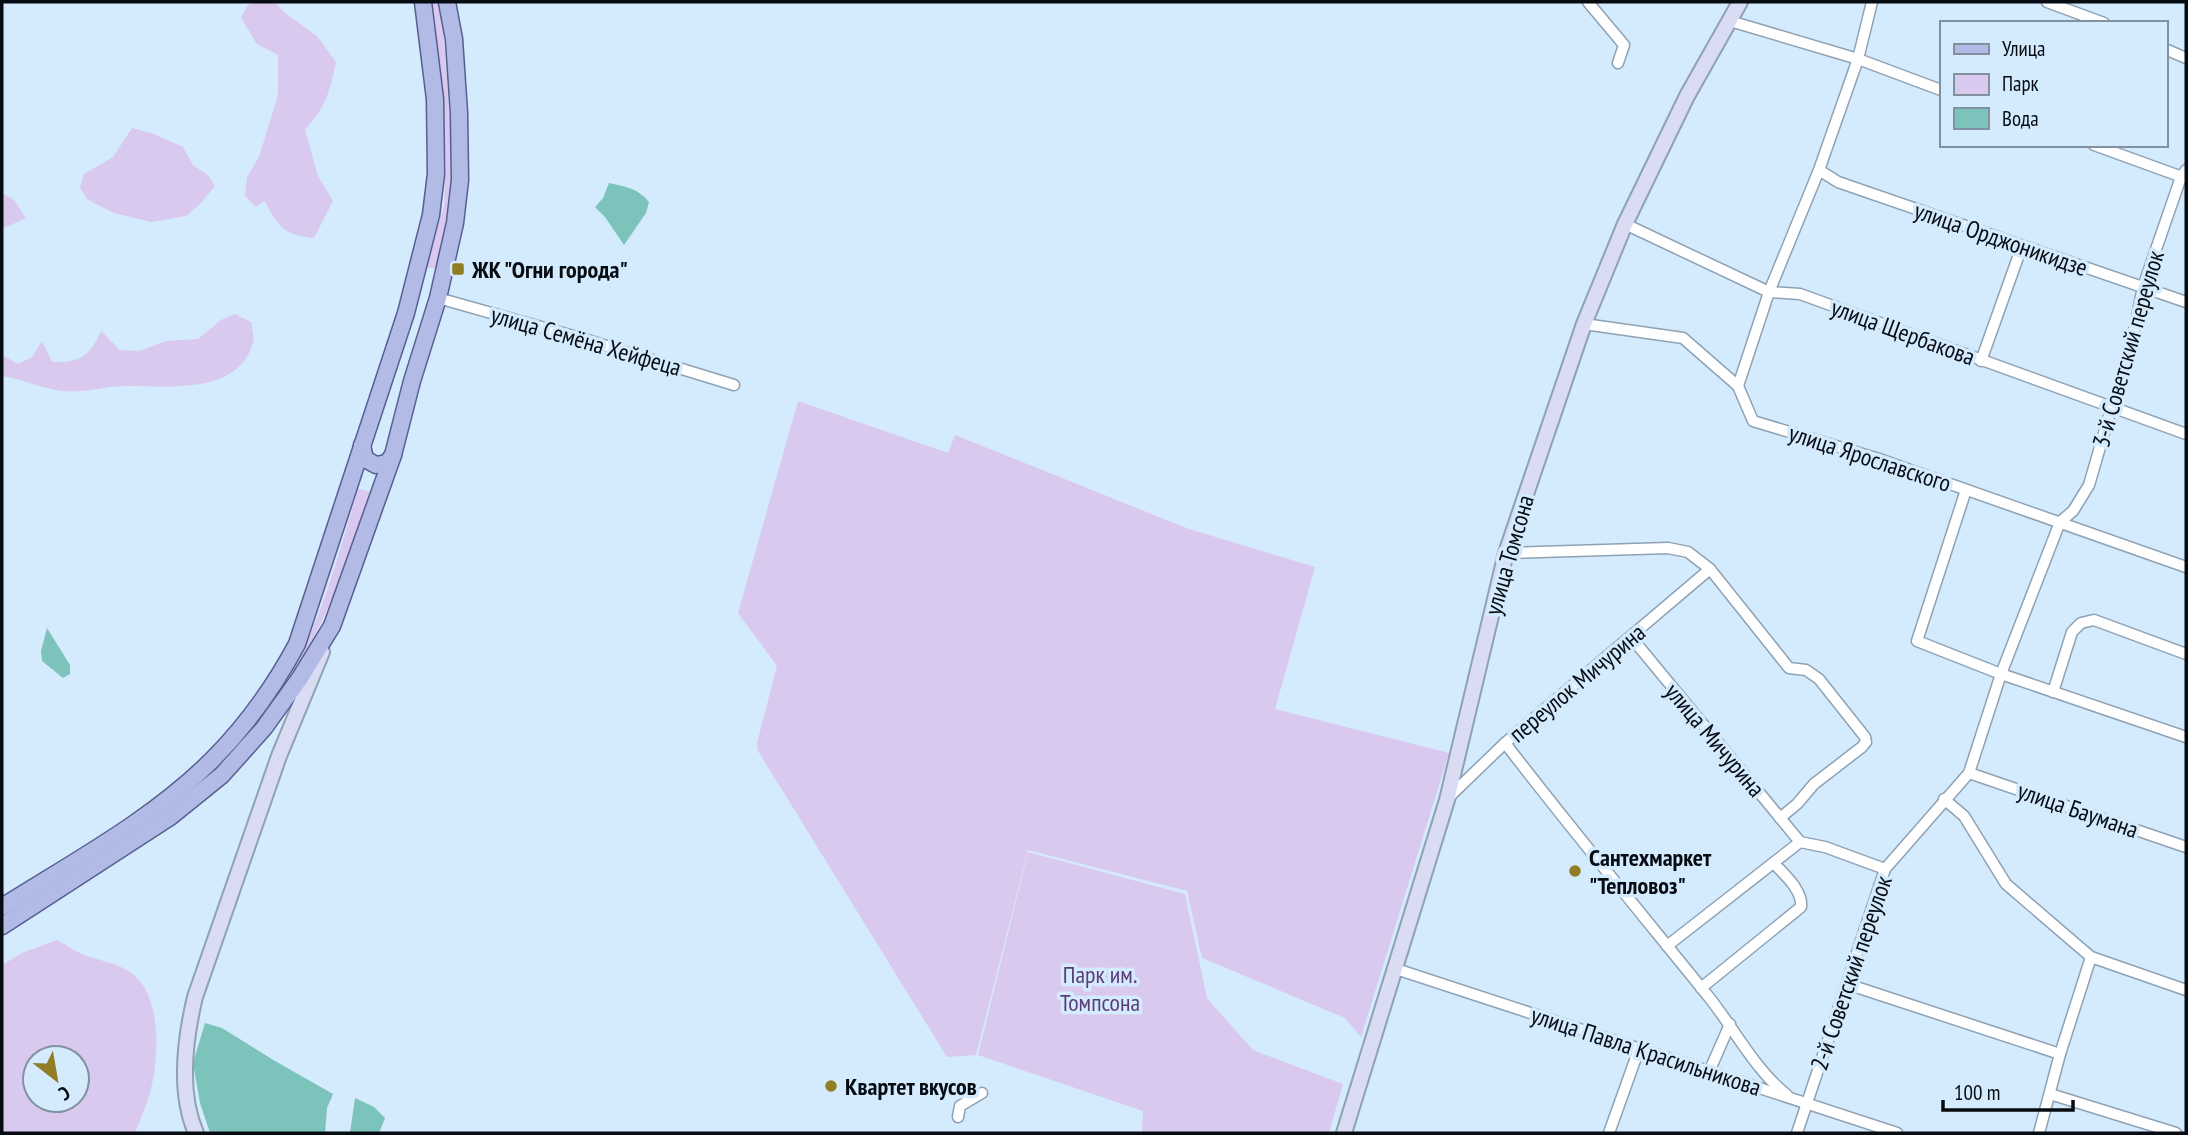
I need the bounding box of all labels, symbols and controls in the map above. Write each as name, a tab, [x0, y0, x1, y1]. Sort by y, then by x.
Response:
legend	[1940, 21, 2167, 147]
text: Улица	[2002, 35, 2045, 62]
text: Парк	[2002, 70, 2039, 97]
text: Вода	[2002, 105, 2039, 132]
street label: улица Орджоникидзе	[1910, 195, 2092, 283]
street label: 3-й Советский переулок	[2085, 246, 2171, 451]
place label: ЖК "Огни города"	[471, 254, 628, 285]
marker: ЖК "Огни города"	[450, 261, 466, 277]
street label: улица Щербакова	[1827, 292, 1979, 372]
street label: улица Семёна Хейфеца	[487, 299, 685, 383]
street label: улица Ярославского	[1785, 417, 1955, 499]
street label: улица Томсона	[1477, 491, 1541, 619]
street label: переулок Мичурина	[1502, 617, 1652, 749]
street label: улица Мичурина	[1658, 677, 1772, 803]
street label: улица Баумана	[2013, 775, 2143, 845]
place label: Сантехмаркет "Тепловоз"	[1589, 842, 1712, 901]
marker: Сантехмаркет "Тепловоз"	[1567, 863, 1583, 879]
street label: 2-й Советский переулок	[1803, 871, 1899, 1074]
park label: Парк им. Томпсона	[1060, 959, 1140, 1018]
street label: улица Павла Красильникова	[1527, 999, 1765, 1103]
north arrow	[21, 1044, 91, 1114]
scale bar	[1943, 1068, 2072, 1112]
place label: Квартет вкусов	[845, 1071, 977, 1102]
marker: Квартет вкусов	[823, 1078, 839, 1094]
text: 100 m	[1954, 1079, 2000, 1106]
text: С	[55, 1081, 75, 1106]

